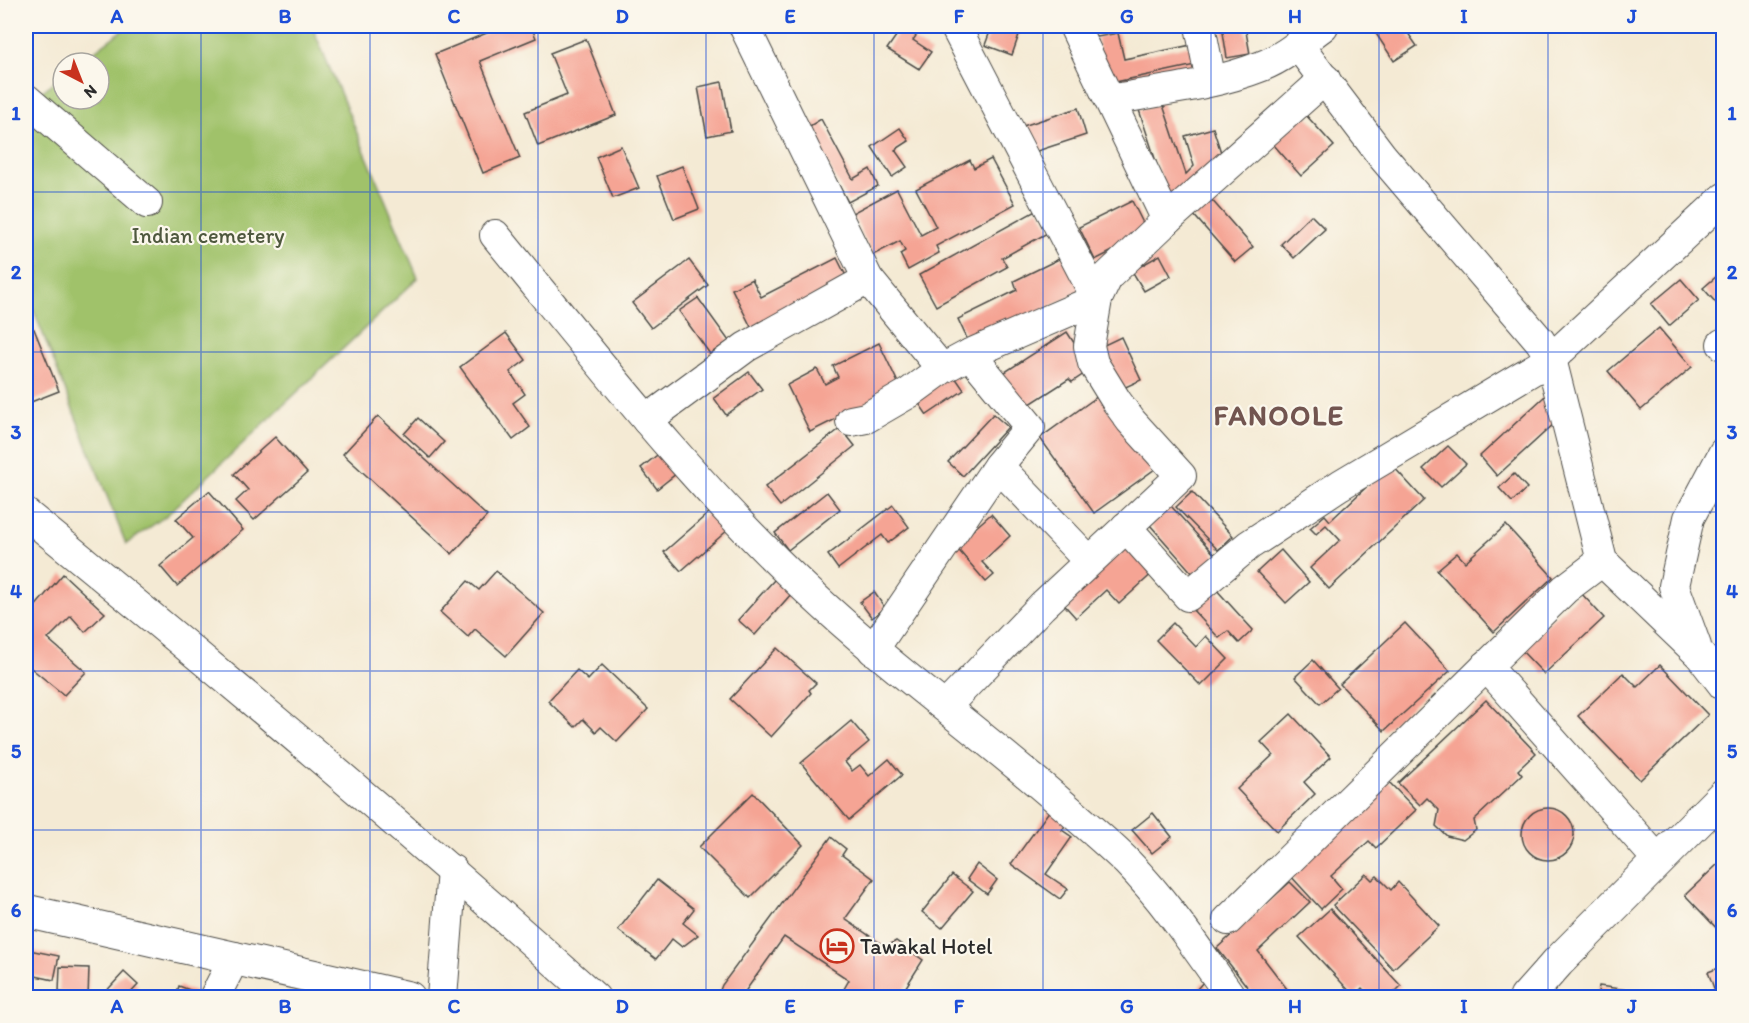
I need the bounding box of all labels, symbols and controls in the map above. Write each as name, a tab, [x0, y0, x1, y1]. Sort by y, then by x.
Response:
text: A	[110, 4, 124, 28]
text: B	[279, 4, 292, 28]
text: C	[448, 4, 461, 28]
text: D	[615, 4, 629, 28]
text: E	[784, 4, 796, 28]
text: F	[954, 4, 965, 28]
text: G	[1120, 4, 1134, 28]
text: H	[1288, 4, 1302, 28]
text: I	[1460, 4, 1468, 28]
text: J	[1626, 4, 1637, 28]
north arrow	[51, 51, 111, 111]
text: N	[80, 81, 101, 102]
text: 1	[11, 101, 21, 125]
text: 1	[1727, 101, 1737, 125]
park label: Indian cemetery	[131, 222, 285, 249]
text: 2	[11, 260, 22, 284]
text: 2	[1727, 260, 1738, 284]
district label: FANOOLE	[1214, 398, 1345, 432]
text: 3	[11, 420, 22, 444]
text: 3	[1727, 420, 1738, 444]
text: 4	[10, 579, 22, 603]
text: 4	[1726, 579, 1738, 603]
text: 5	[11, 739, 22, 763]
text: 5	[1727, 739, 1738, 763]
text: 6	[11, 898, 22, 922]
text: 6	[1727, 898, 1738, 922]
hotel icon: Tawakal Hotel	[819, 928, 855, 964]
place label: Tawakal Hotel	[860, 933, 993, 960]
text: A	[110, 994, 124, 1018]
text: B	[279, 994, 292, 1018]
text: C	[448, 994, 461, 1018]
text: D	[615, 994, 629, 1018]
text: E	[784, 994, 796, 1018]
text: F	[954, 994, 965, 1018]
text: G	[1120, 994, 1134, 1018]
text: H	[1288, 994, 1302, 1018]
text: I	[1460, 994, 1468, 1018]
text: J	[1626, 994, 1637, 1018]

